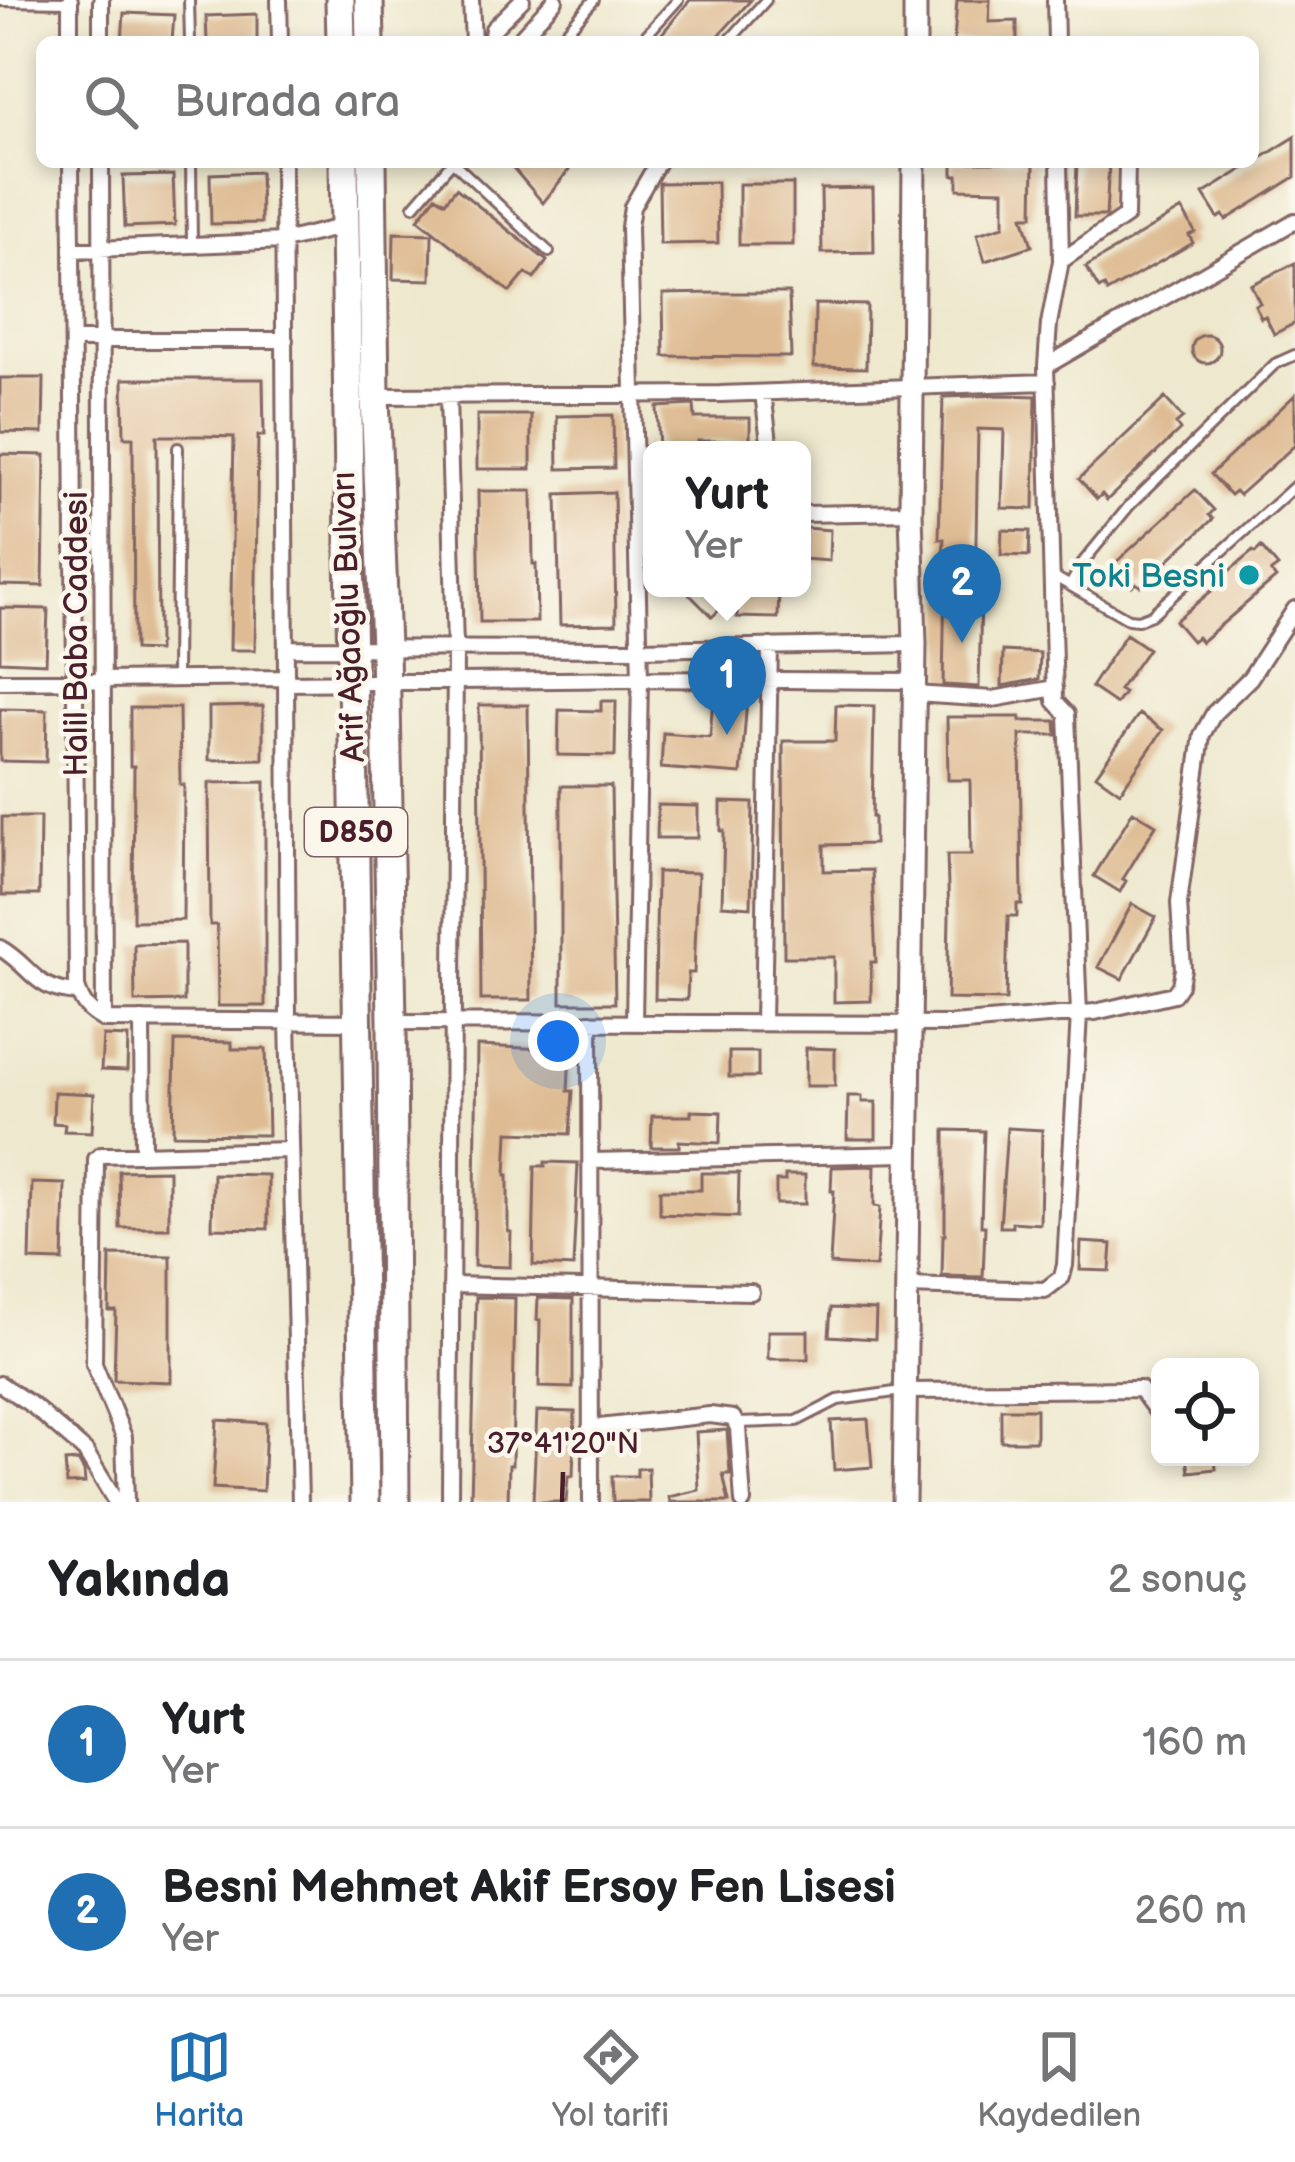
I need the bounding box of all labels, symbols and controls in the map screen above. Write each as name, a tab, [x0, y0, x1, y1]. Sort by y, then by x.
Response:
search box	[36, 36, 1259, 168]
icon: search	[78, 69, 144, 135]
text: Burada ara	[174, 75, 400, 130]
popup	[643, 441, 811, 597]
text: Yurt	[685, 468, 769, 523]
street label: Arif Ağaoğlu Bulvarı	[324, 471, 374, 763]
street label: Halil Baba Caddesi	[57, 491, 97, 777]
text: Yer	[685, 523, 742, 570]
pin: 2	[923, 544, 1001, 643]
place label: Toki Besni	[1072, 557, 1225, 597]
marker: Toki Besni	[1236, 562, 1262, 588]
pin: 1	[688, 636, 766, 735]
road number: D850	[305, 808, 407, 856]
your location	[528, 1011, 588, 1071]
map controls	[1151, 1358, 1259, 1466]
button: locate	[1151, 1358, 1259, 1466]
text: 37°41'20"N	[487, 1426, 639, 1462]
text: Yakında	[48, 1550, 231, 1611]
text: 2 sonuç	[1108, 1557, 1247, 1604]
text: Yurt	[162, 1693, 245, 1748]
text: 1	[79, 1720, 95, 1767]
text: 160 m	[1142, 1720, 1247, 1767]
text: Yer	[162, 1748, 219, 1795]
text: Besni Mehmet Akif Ersoy Fen Lisesi	[162, 1861, 896, 1916]
text: 2	[75, 1888, 99, 1935]
text: 260 m	[1134, 1888, 1247, 1935]
text: Yer	[162, 1916, 219, 1963]
tab: Harita	[154, 2024, 244, 2136]
tab: Yol tarifi	[552, 2024, 669, 2136]
tab: Kaydedilen	[977, 2024, 1141, 2136]

